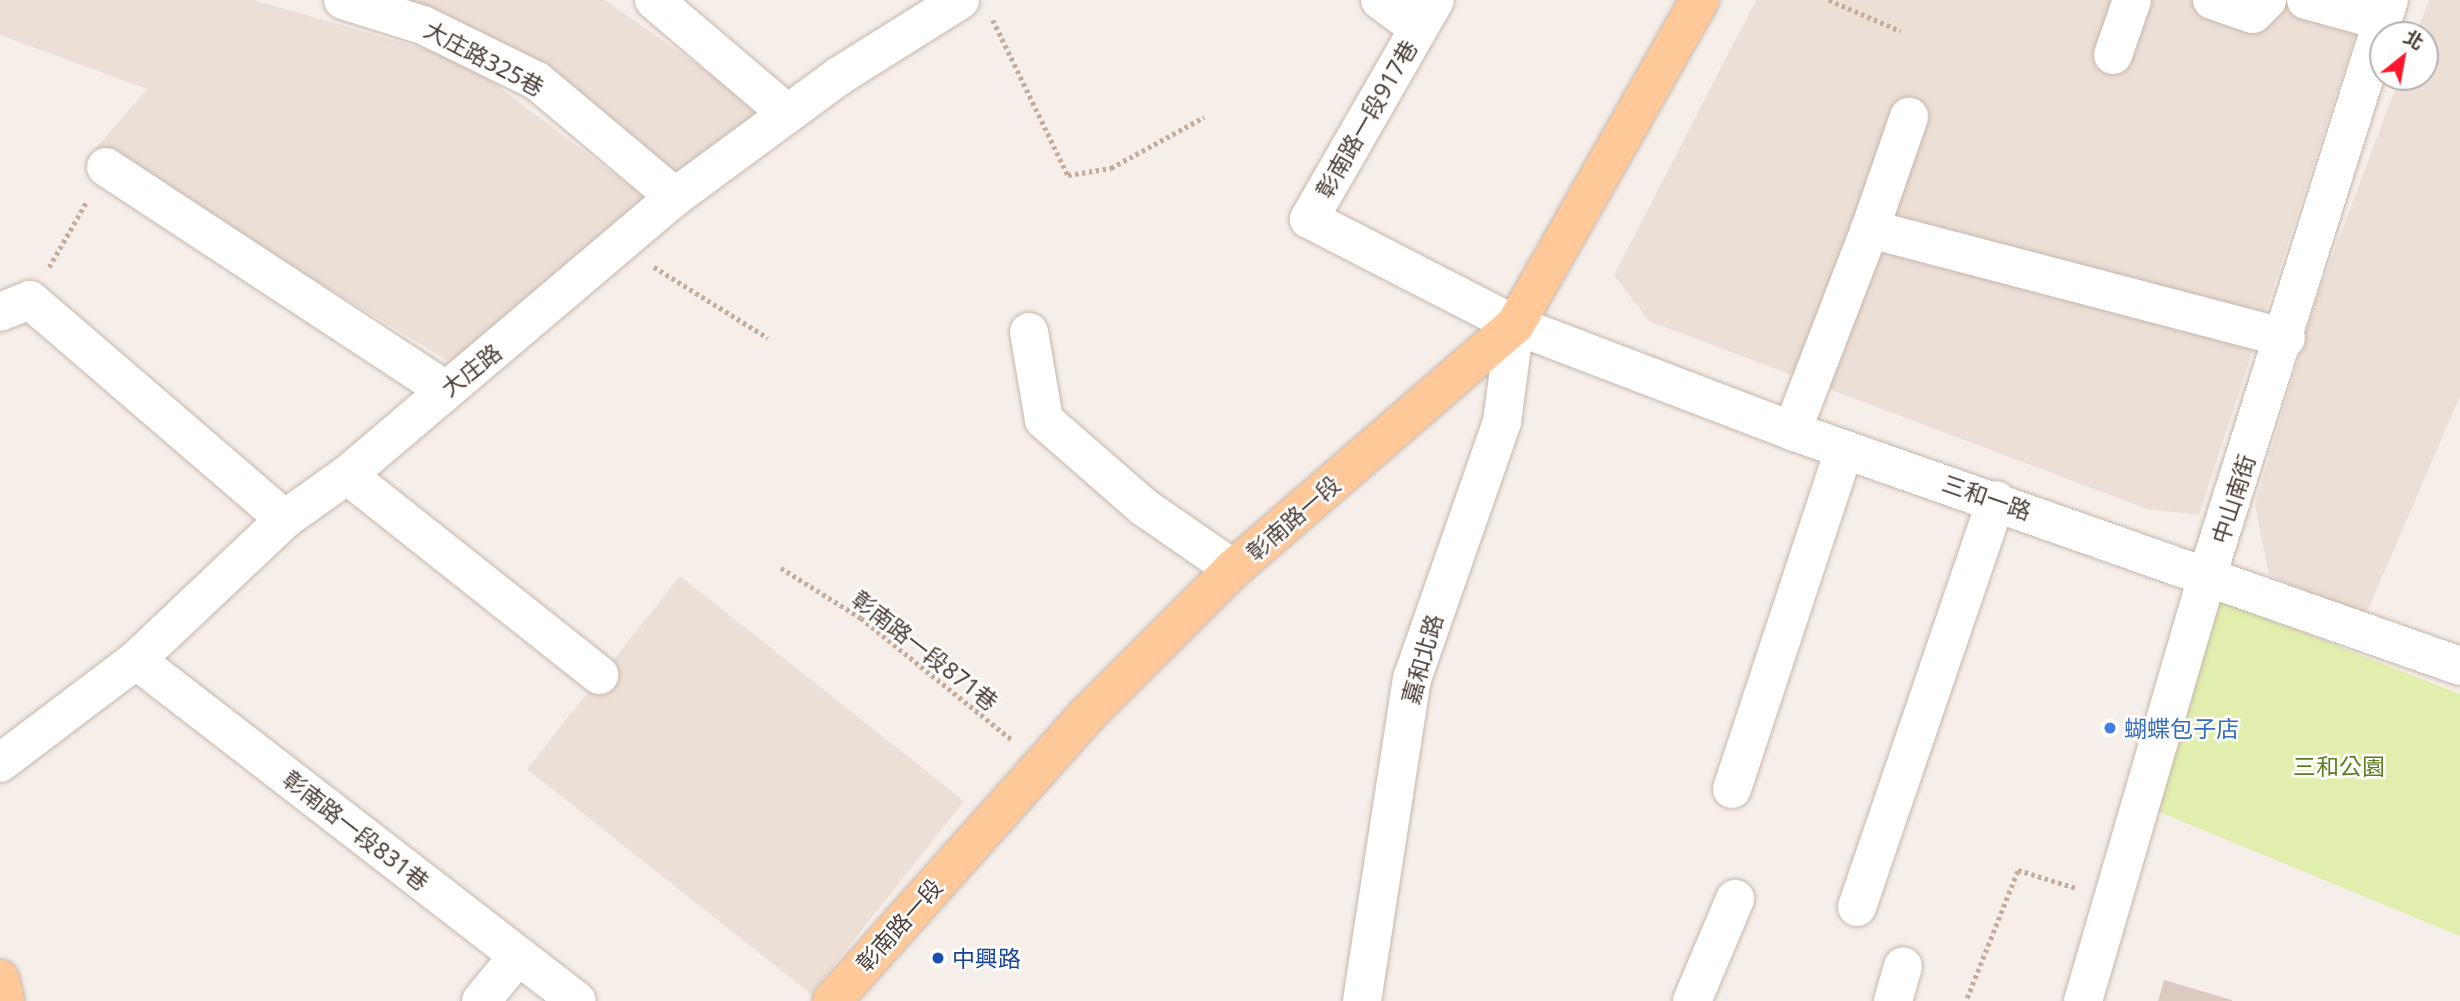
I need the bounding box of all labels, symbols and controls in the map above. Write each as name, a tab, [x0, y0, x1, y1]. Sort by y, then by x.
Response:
street label: 大庄路325巷	[419, 15, 549, 101]
north arrow	[2369, 21, 2439, 91]
text: 北	[2399, 24, 2429, 56]
street label: 彰南路一段917巷	[1310, 35, 1422, 203]
street label: 大庄路	[435, 338, 507, 402]
street label: 中山南街	[2206, 451, 2260, 547]
street label: 三和一路	[1939, 469, 2035, 525]
street label: 彰南路一段	[1241, 470, 1345, 566]
street label: 彰南路一段871巷	[847, 584, 1003, 716]
street label: 嘉和北路	[1396, 611, 1448, 707]
place label: 蝴蝶包子店	[2124, 714, 2239, 742]
marker: 蝴蝶包子店	[2102, 720, 2118, 736]
park label: 三和公園	[2293, 752, 2385, 780]
street label: 彰南路一段831巷	[278, 764, 434, 896]
street label: 彰南路一段	[850, 873, 948, 977]
place label: 中興路	[952, 944, 1021, 972]
marker: 中興路	[930, 950, 946, 966]

